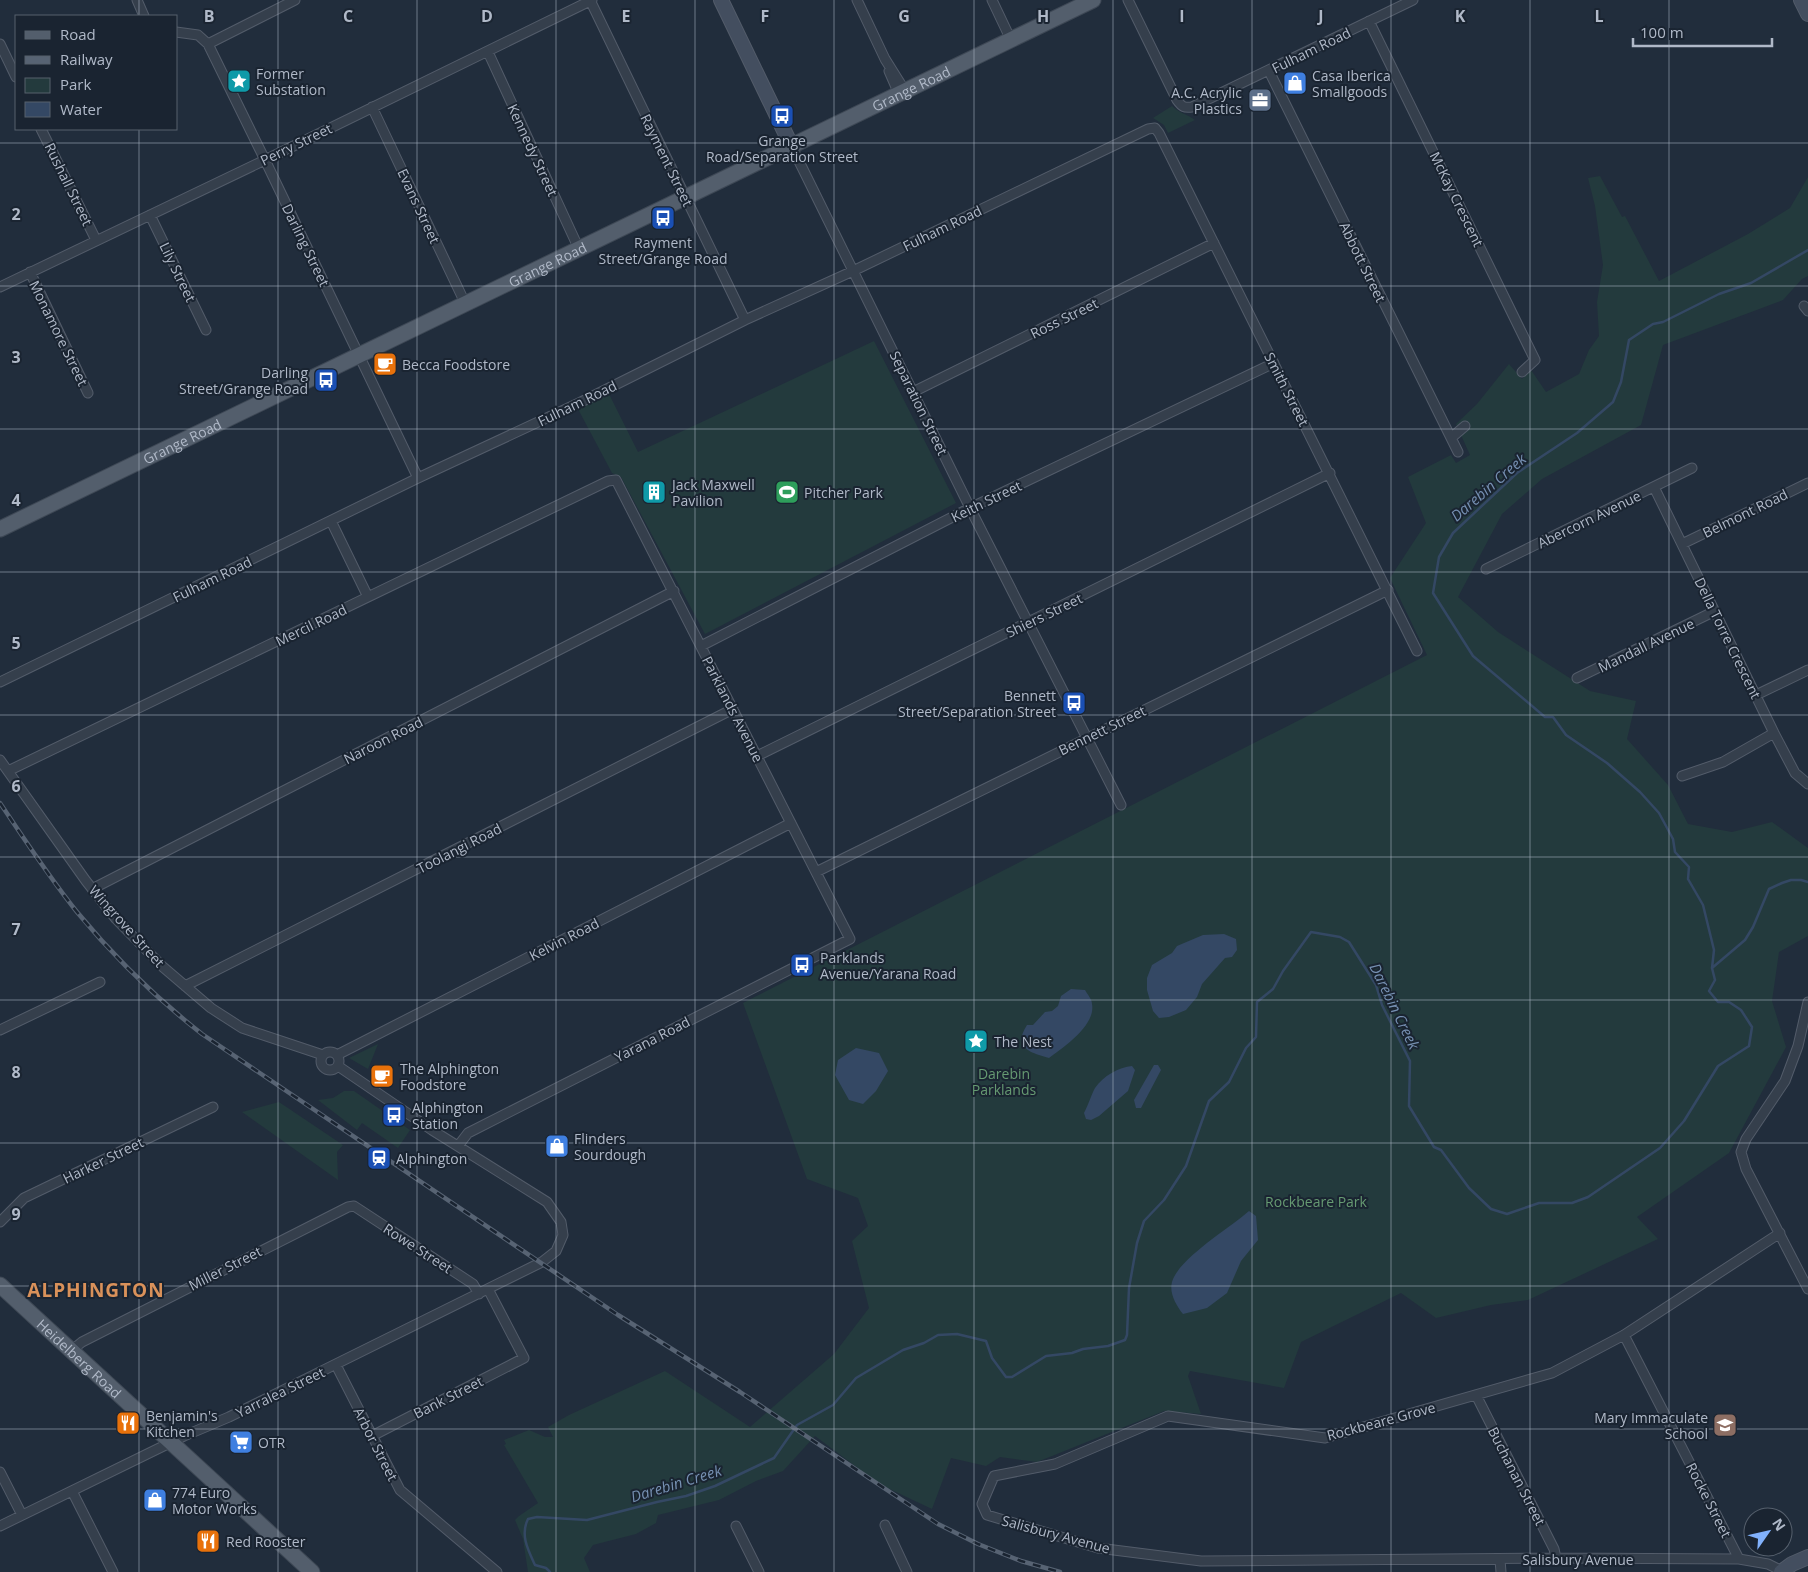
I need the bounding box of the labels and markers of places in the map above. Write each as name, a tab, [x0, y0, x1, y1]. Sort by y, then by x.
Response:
place label: Former Substation	[256, 64, 326, 99]
place label: Casa Iberica Smallgoods	[1312, 66, 1391, 101]
place icon: Former Substation	[226, 68, 252, 94]
shop icon: Casa Iberica Smallgoods	[1282, 70, 1308, 96]
place label: A.C. Acrylic Plastics	[1171, 83, 1242, 118]
office icon: A.C. Acrylic Plastics	[1247, 87, 1273, 113]
bus stop icon: Grange Road/Separation Street	[769, 103, 795, 129]
place label: Grange Road/Separation Street	[706, 131, 858, 166]
bus stop icon: Rayment Street/Grange Road	[650, 205, 676, 231]
place label: Rayment Street/Grange Road	[598, 233, 728, 268]
cafe icon: Becca Foodstore	[372, 351, 398, 377]
place label: Becca Foodstore	[402, 355, 510, 374]
place label: Darling Street/Grange Road	[179, 363, 308, 398]
bus stop icon: Darling Street/Grange Road	[313, 367, 339, 393]
place label: Jack Maxwell Pavilion	[670, 475, 755, 510]
building icon: Jack Maxwell Pavilion	[641, 479, 667, 505]
sports icon: Pitcher Park	[774, 479, 800, 505]
place label: Pitcher Park	[804, 483, 883, 502]
place label: Bennett Street/Separation Street	[898, 686, 1056, 721]
bus stop icon: Bennett Street/Separation Street	[1061, 690, 1087, 716]
place label: Parklands Avenue/Yarana Road	[820, 948, 956, 983]
bus stop icon: Parklands Avenue/Yarana Road	[789, 952, 815, 978]
place icon: The Nest	[963, 1028, 989, 1054]
place label: The Nest	[994, 1032, 1052, 1051]
place label: The Alphington Foodstore	[400, 1059, 499, 1094]
cafe icon: The Alphington Foodstore	[369, 1063, 395, 1089]
place label: Alphington Station	[412, 1098, 483, 1133]
bus stop icon: Alphington Station	[381, 1102, 407, 1128]
place label: Flinders Sourdough	[574, 1129, 646, 1164]
shop icon: Flinders Sourdough	[544, 1133, 570, 1159]
station icon: Alphington	[366, 1145, 392, 1171]
place label: Alphington	[396, 1149, 467, 1168]
place label: Benjamin's Kitchen	[146, 1406, 218, 1441]
place label: Mary Immaculate School	[1594, 1408, 1708, 1443]
restaurant icon: Benjamin's Kitchen	[115, 1410, 141, 1436]
school or university icon: Mary Immaculate School	[1712, 1412, 1738, 1438]
supermarket icon: OTR	[228, 1429, 254, 1455]
place label: OTR	[258, 1433, 286, 1452]
place label: 774 Euro Motor Works	[172, 1483, 257, 1518]
shop icon: 774 Euro Motor Works	[142, 1487, 168, 1513]
restaurant icon: Red Rooster	[195, 1528, 221, 1554]
place label: Red Rooster	[226, 1532, 306, 1551]

